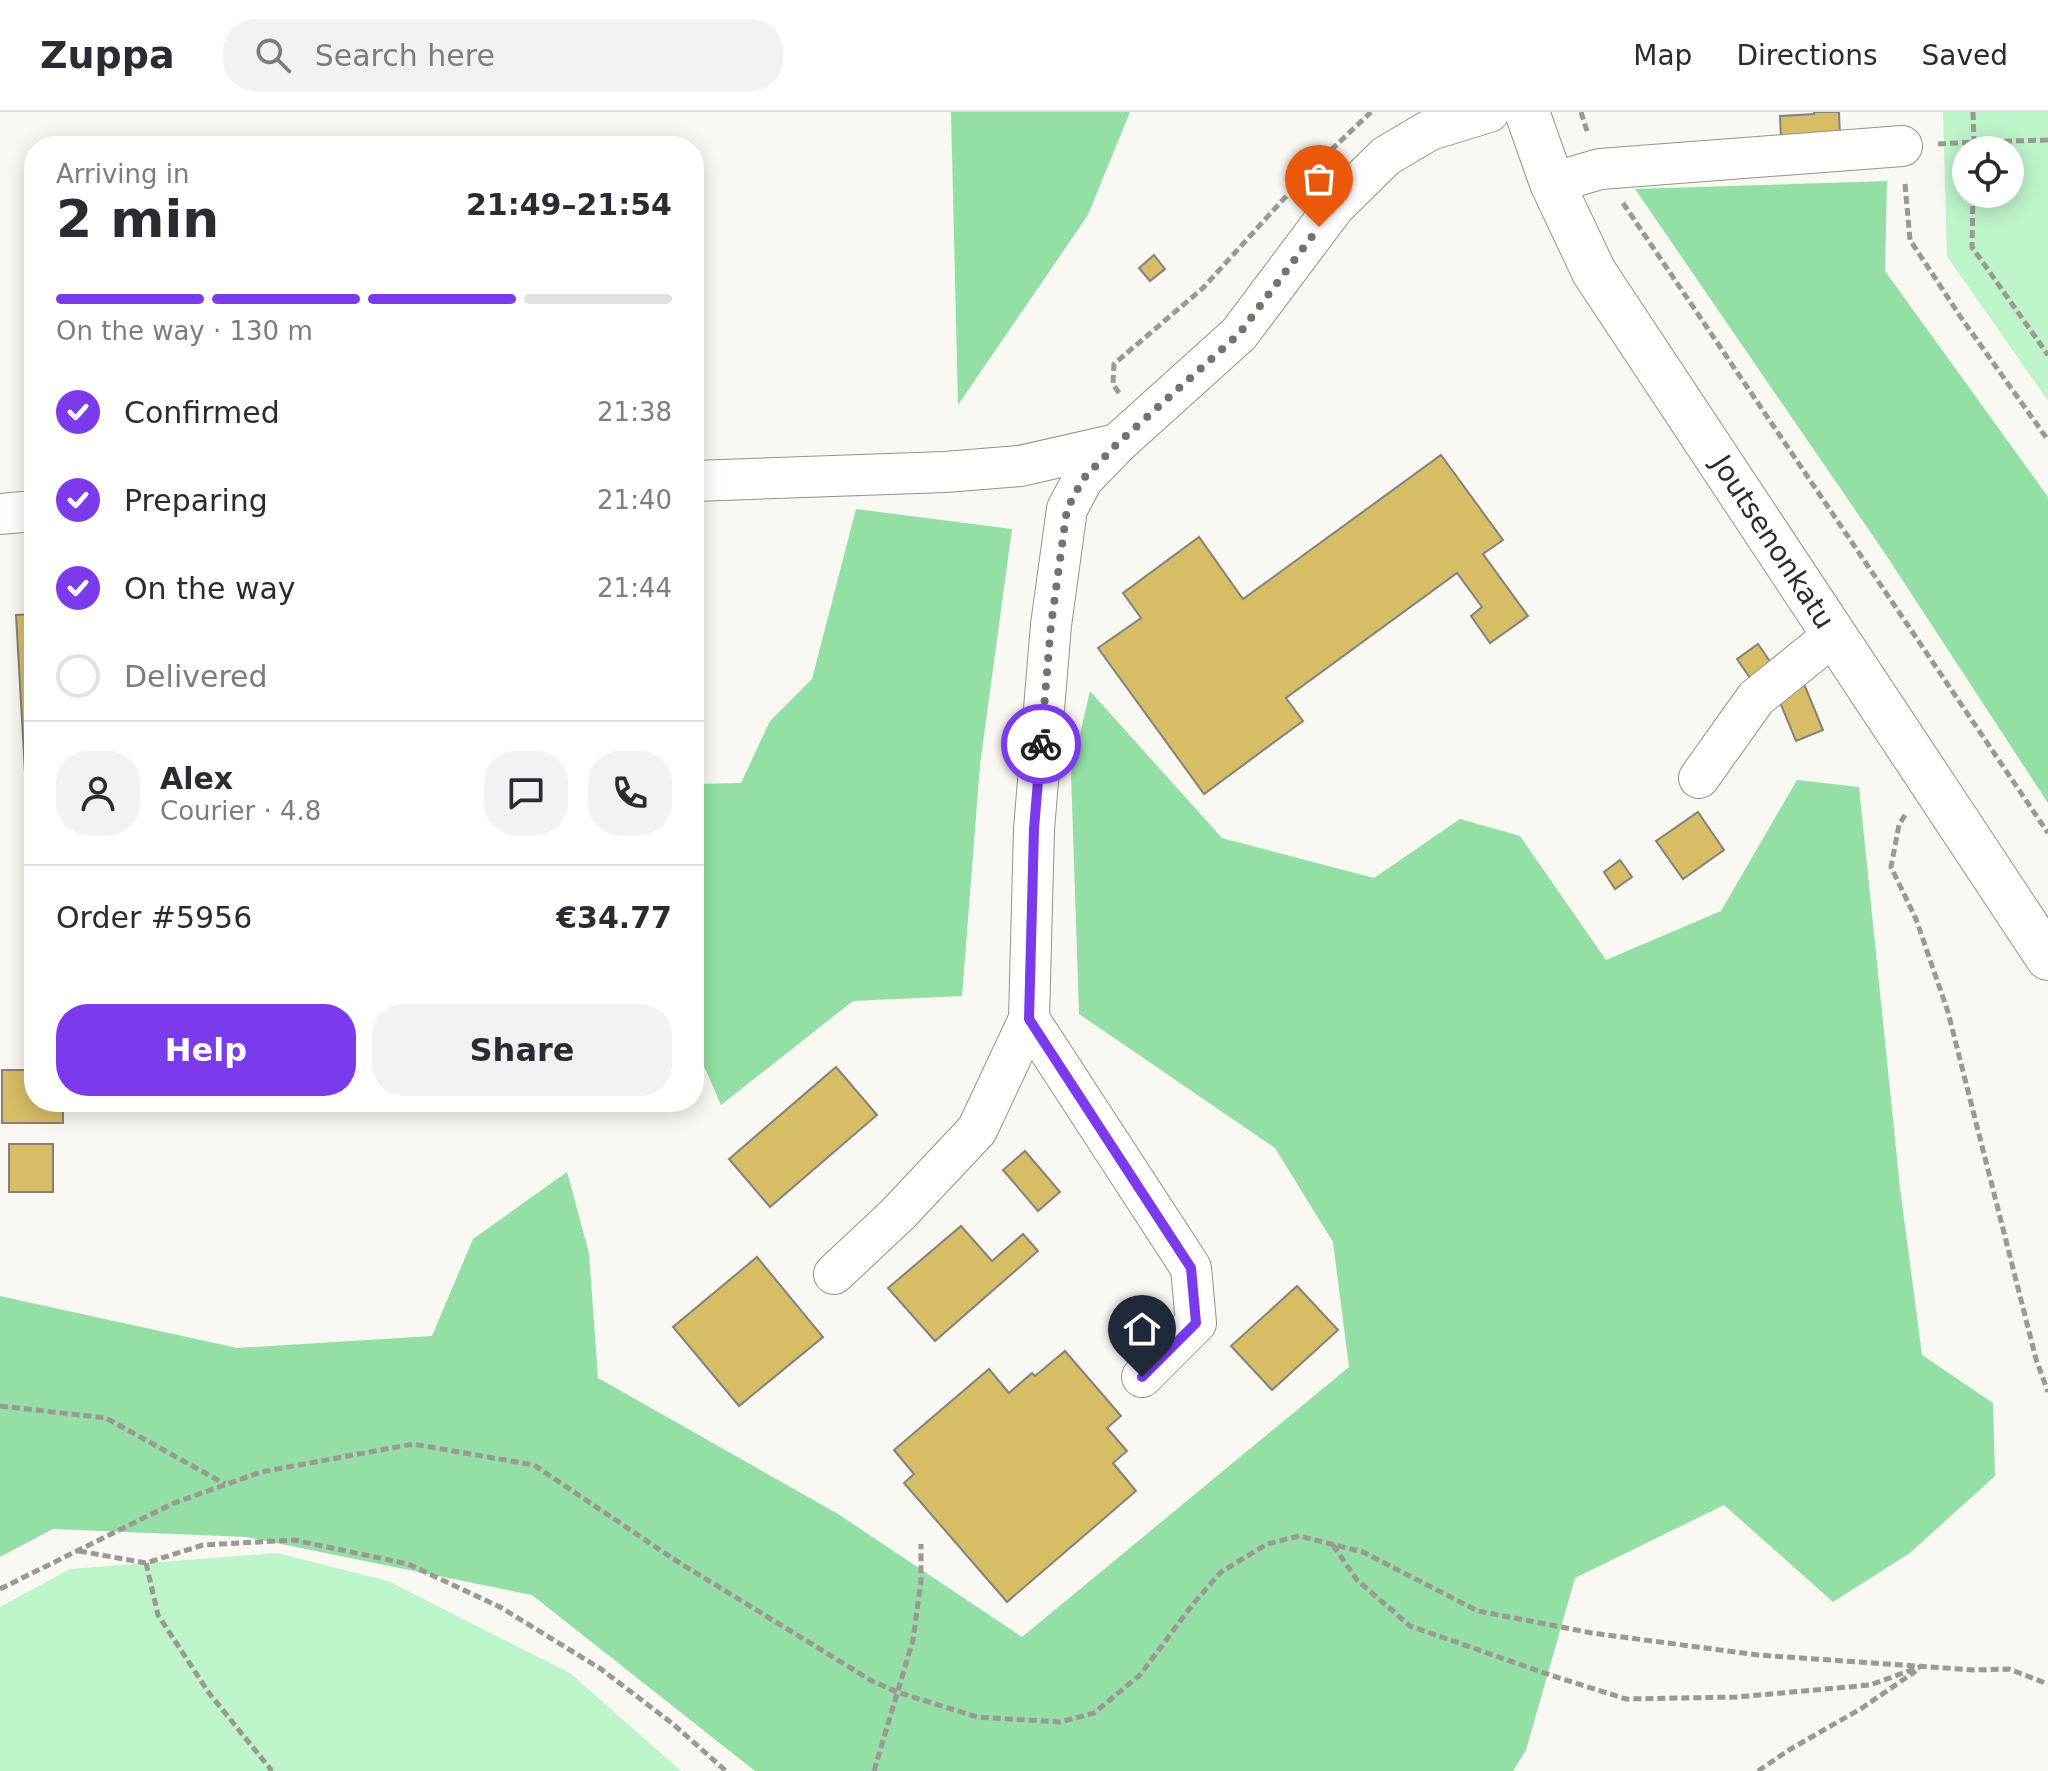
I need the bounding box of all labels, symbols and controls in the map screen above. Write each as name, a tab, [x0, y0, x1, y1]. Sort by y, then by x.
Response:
search box	[223, 19, 783, 91]
text: Zuppa	[40, 33, 175, 77]
icon: search	[251, 33, 295, 77]
text: Search here	[315, 38, 495, 73]
text: Map	[1633, 39, 1692, 72]
text: Directions	[1736, 39, 1877, 72]
text: Saved	[1921, 39, 2008, 72]
map controls	[1952, 136, 2024, 208]
button: locate	[1952, 136, 2024, 208]
pin	[1285, 145, 1353, 227]
icon: bag	[1297, 157, 1341, 201]
text: Arriving in	[56, 159, 190, 189]
text: 21:49–21:54	[466, 187, 672, 222]
text: 2 min	[56, 189, 219, 249]
text: On the way · 130 m	[56, 316, 313, 346]
icon: check	[56, 390, 100, 434]
text: Confirmed	[124, 395, 280, 430]
text: 21:38	[597, 397, 672, 427]
street label: Joutsenonkatu	[1704, 447, 1841, 635]
icon: check	[56, 478, 100, 522]
text: Preparing	[124, 483, 268, 518]
text: 21:40	[597, 485, 672, 515]
icon: check	[56, 566, 100, 610]
text: On the way	[124, 571, 296, 606]
text: 21:44	[597, 573, 672, 603]
text: Delivered	[124, 659, 268, 694]
courier	[1001, 704, 1081, 784]
icon: bike	[1019, 722, 1063, 766]
button: person	[56, 751, 140, 835]
button: chat	[484, 751, 568, 835]
button: phone	[588, 751, 672, 835]
text: Alex	[160, 761, 233, 796]
text: Courier · 4.8	[160, 796, 321, 826]
text: Order #5956	[56, 900, 252, 935]
text: €34.77	[556, 900, 672, 935]
button: Help	[56, 1004, 356, 1096]
button: Share	[372, 1004, 672, 1096]
pin	[1108, 1295, 1176, 1377]
icon: home	[1120, 1307, 1164, 1351]

